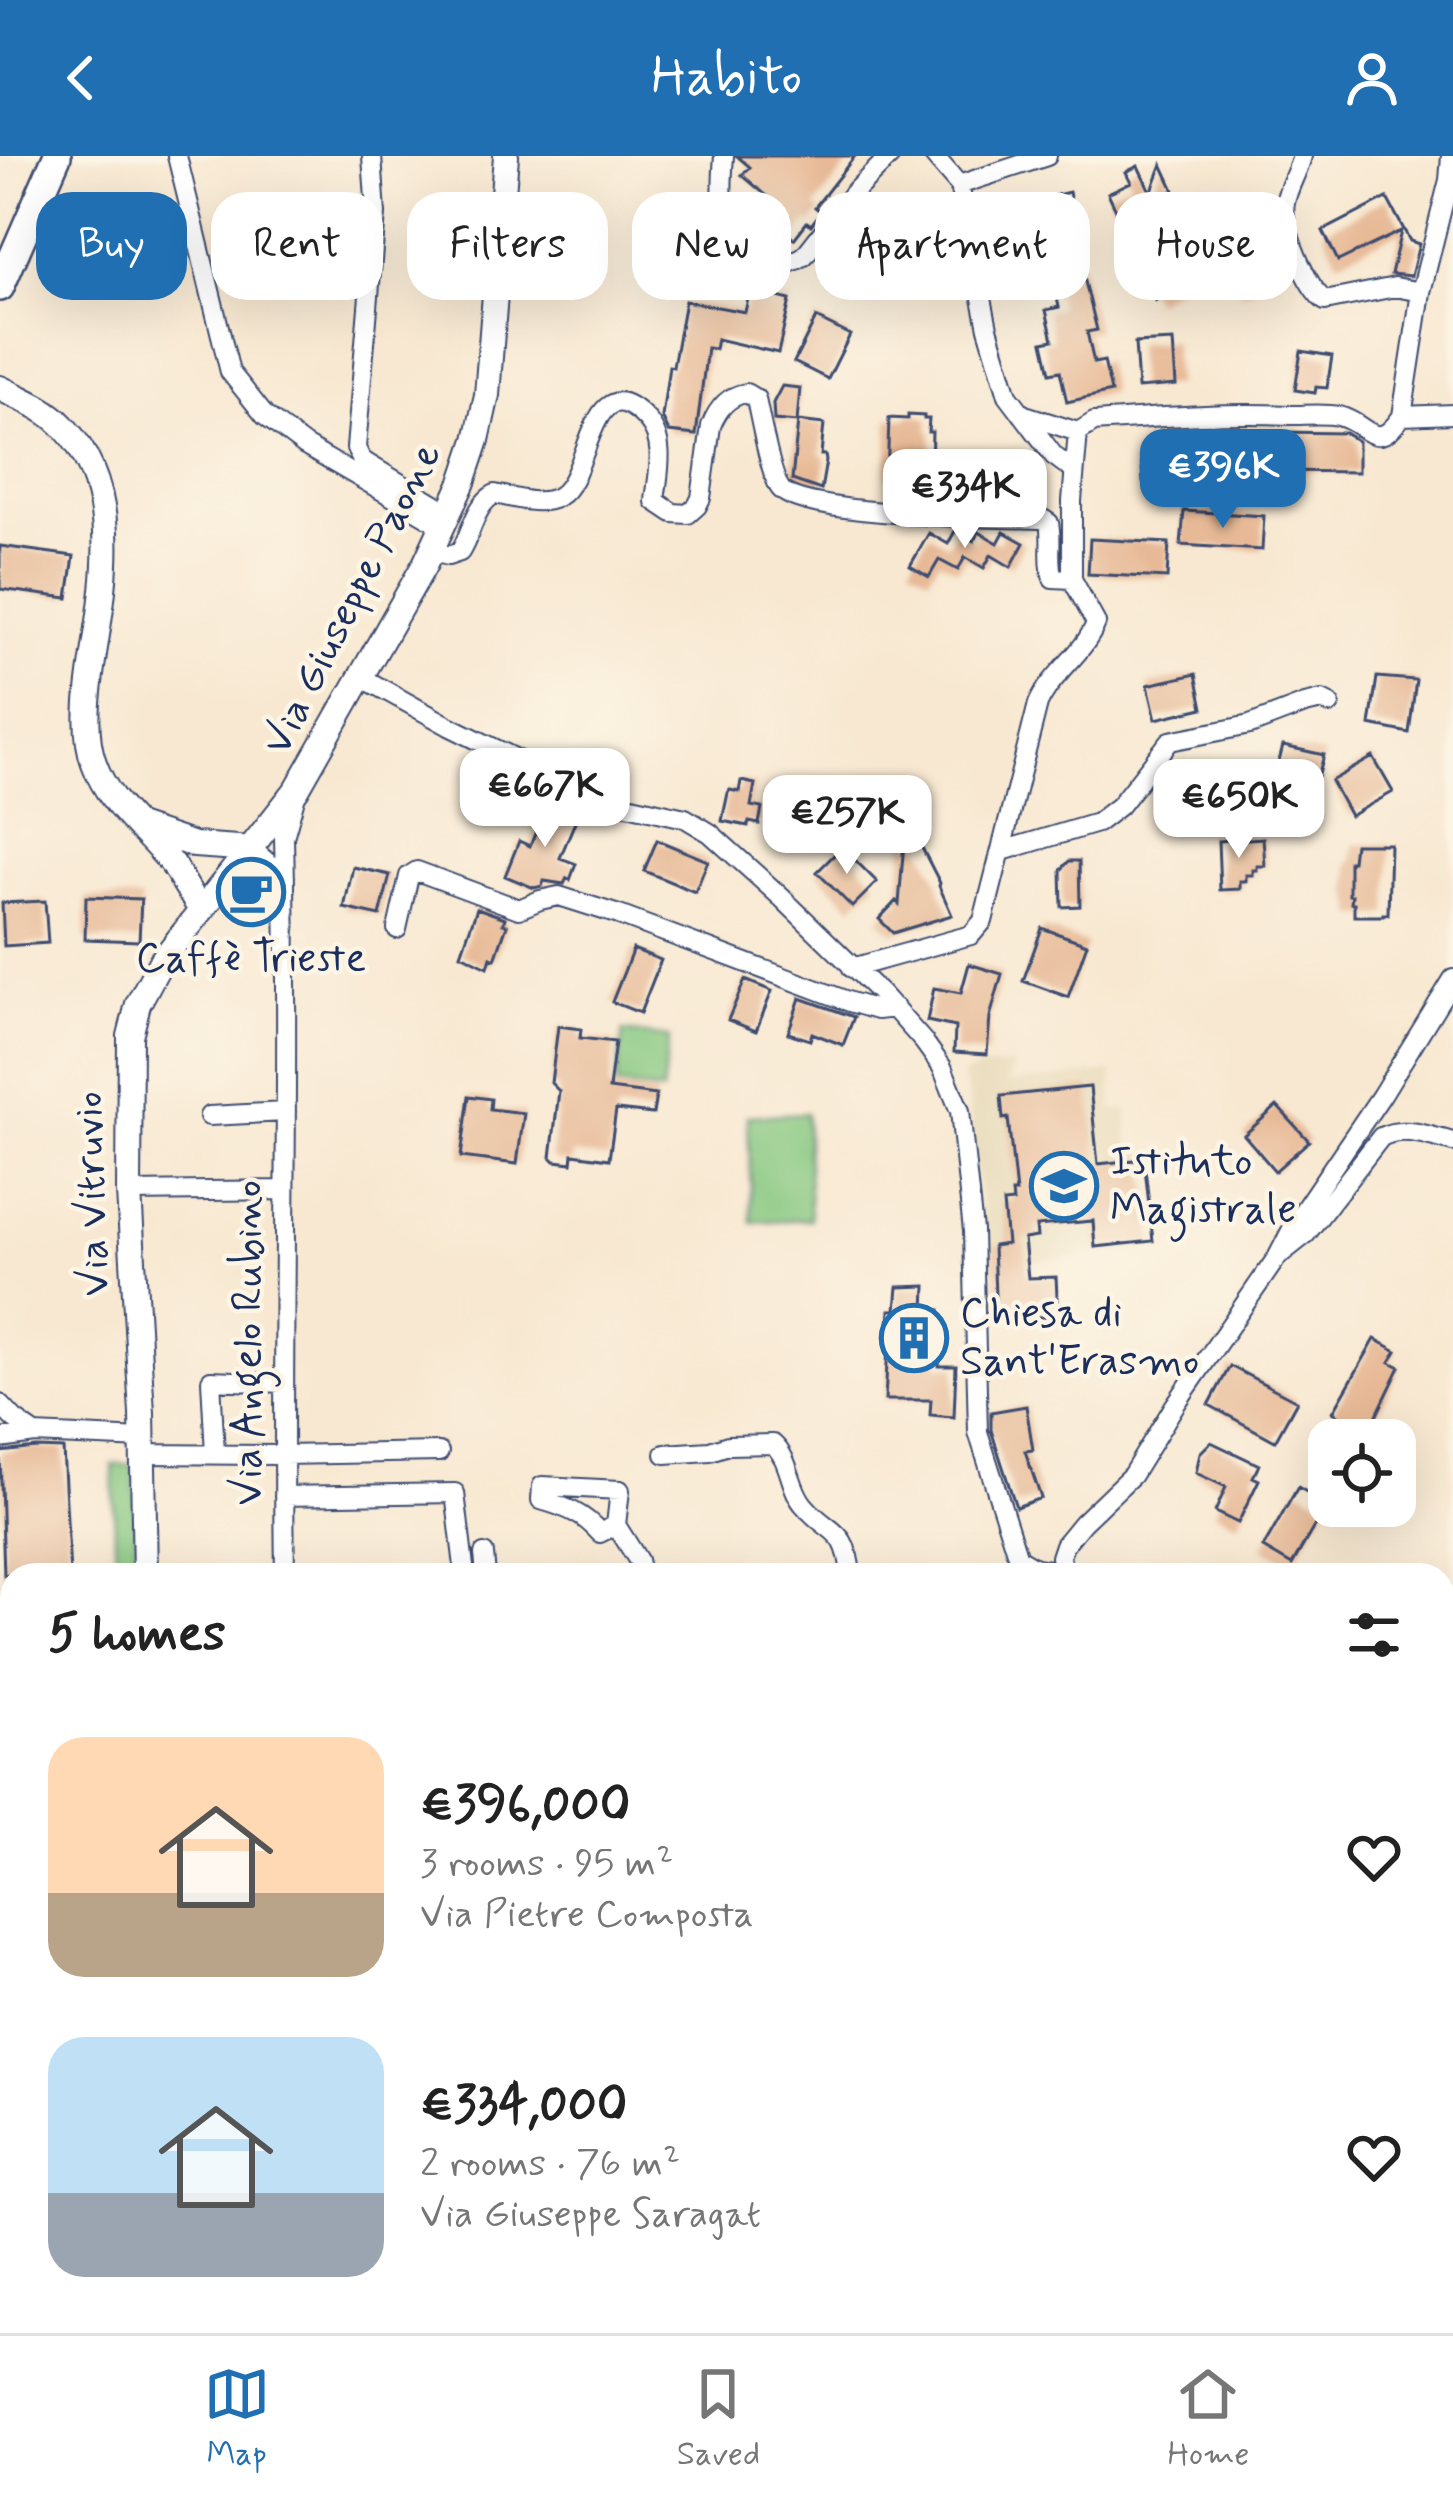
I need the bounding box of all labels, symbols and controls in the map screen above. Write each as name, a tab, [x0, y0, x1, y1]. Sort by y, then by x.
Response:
text: Habito	[651, 43, 802, 114]
icon: back	[48, 45, 114, 111]
icon: person	[1339, 45, 1405, 111]
chip: Buy	[36, 192, 187, 300]
chip: Rent	[211, 192, 383, 300]
chip: Filters	[407, 192, 608, 300]
chip: New	[632, 192, 791, 300]
chip: Apartment	[815, 192, 1090, 300]
chip: House	[1114, 192, 1297, 300]
pin: €396K	[1139, 429, 1307, 531]
street label: Via Giuseppe Paone	[251, 433, 455, 765]
text: €396K	[1167, 442, 1279, 493]
pin: €334K	[881, 449, 1049, 551]
text: €334K	[910, 462, 1020, 513]
pin: €667K	[461, 748, 629, 850]
pin: €650K	[1155, 759, 1323, 861]
text: €667K	[487, 761, 603, 812]
text: €650K	[1180, 772, 1298, 823]
pin: €257K	[763, 775, 931, 877]
text: €257K	[790, 788, 904, 839]
cafe icon: Caffè Trieste	[216, 857, 286, 927]
place label: Caffè Trieste	[136, 932, 366, 987]
street label: Via Vitruvio	[62, 1091, 124, 1297]
place label: Istituto Magistrale	[1110, 1135, 1297, 1242]
school or university icon: Istituto Magistrale	[1029, 1151, 1099, 1221]
street label: Via Angelo Rubino	[222, 1180, 281, 1506]
place label: Chiesa di Sant'Erasmo	[960, 1287, 1199, 1390]
building icon: Chiesa di Sant'Erasmo	[879, 1303, 949, 1373]
map controls	[1308, 1419, 1416, 1527]
button: locate	[1308, 1419, 1416, 1527]
text: 5 homes	[48, 1602, 226, 1668]
icon: filters	[1341, 1602, 1407, 1668]
text: €396,000	[420, 1773, 630, 1839]
icon: home	[144, 1785, 288, 1929]
icon: heart	[1341, 1824, 1407, 1890]
text: 3 rooms · 95 m²	[420, 1839, 673, 1890]
text: Via Pietre Composta	[420, 1890, 754, 1941]
text: €334,000	[420, 2073, 628, 2139]
icon: home	[144, 2085, 288, 2229]
icon: heart	[1341, 2124, 1407, 2190]
text: 2 rooms · 76 m²	[420, 2139, 680, 2190]
text: Via Giuseppe Saragat	[420, 2190, 761, 2241]
tab: Map	[204, 2361, 270, 2477]
tab: Saved	[677, 2361, 760, 2477]
tab: Home	[1167, 2361, 1249, 2477]

